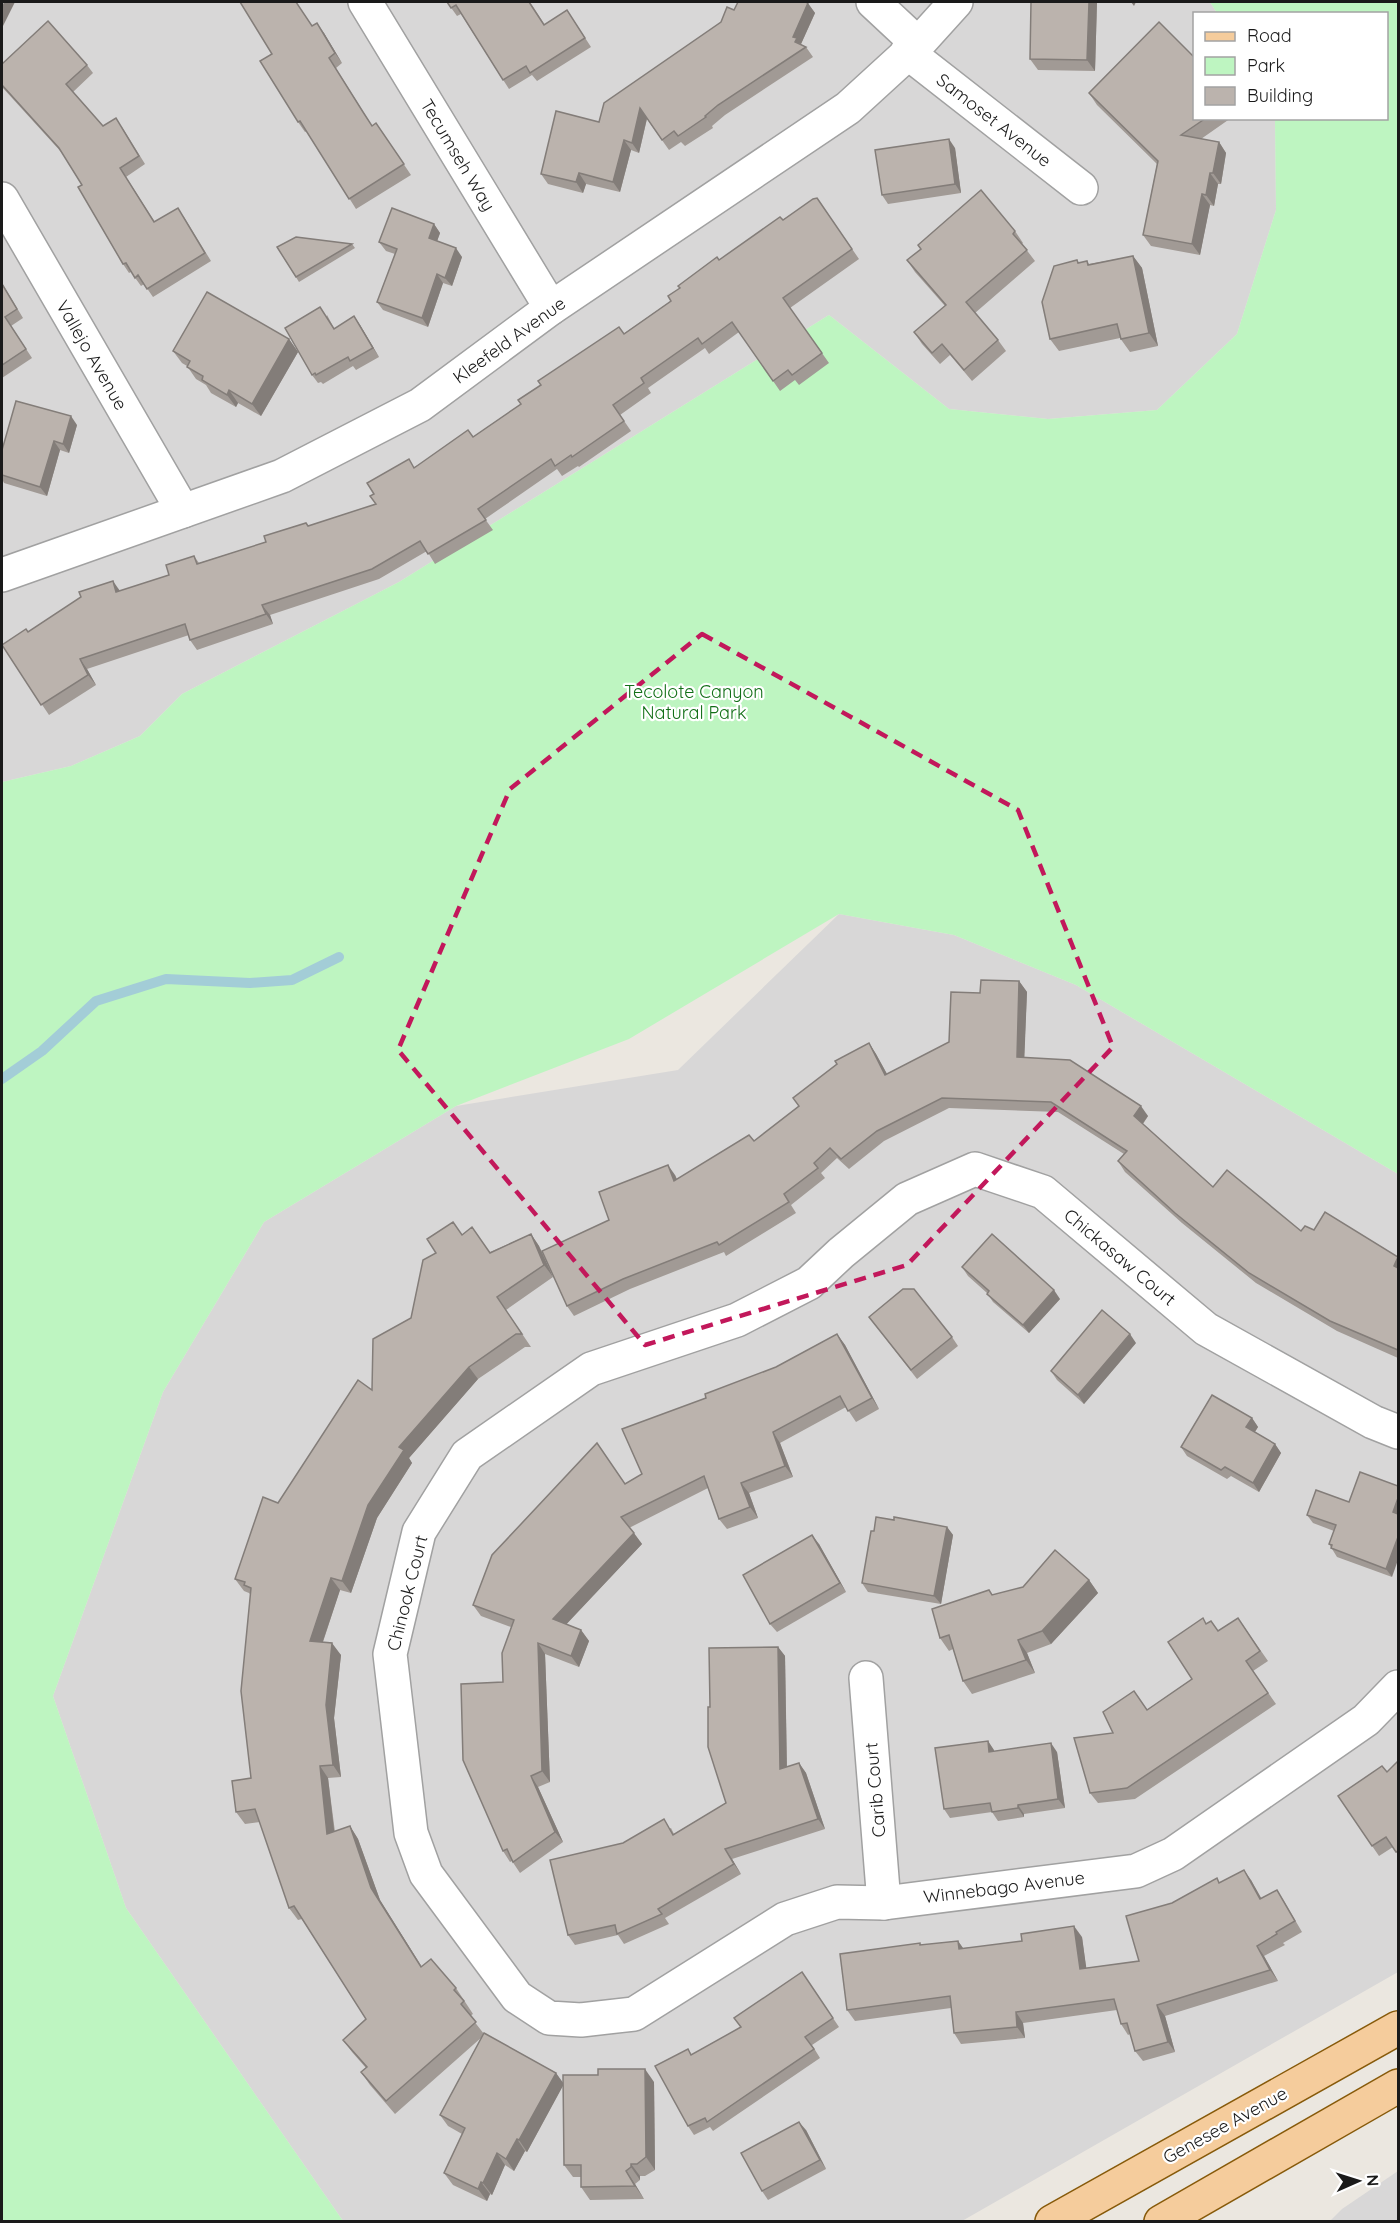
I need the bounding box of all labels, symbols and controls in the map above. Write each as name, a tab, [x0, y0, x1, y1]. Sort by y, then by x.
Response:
legend	[1193, 12, 1388, 120]
text: Road	[1247, 24, 1292, 47]
text: Park	[1247, 54, 1285, 77]
street label: Samoset Avenue	[932, 68, 1056, 172]
text: Building	[1247, 84, 1313, 107]
street label: Tecumseh Way	[415, 95, 501, 215]
street label: Kleefeld Avenue	[448, 291, 570, 389]
street label: Vallejo Avenue	[51, 296, 133, 414]
park label: Tecolote Canyon Natural Park	[624, 680, 764, 724]
street label: Chickasaw Court	[1059, 1203, 1181, 1311]
street label: Chinook Court	[382, 1533, 432, 1653]
street label: Carib Court	[859, 1742, 891, 1838]
street label: Winnebago Avenue	[922, 1866, 1086, 1908]
street label: Genesee Avenue	[1159, 2081, 1291, 2169]
north arrow	[1328, 2151, 1388, 2211]
text: N	[1363, 2174, 1383, 2187]

